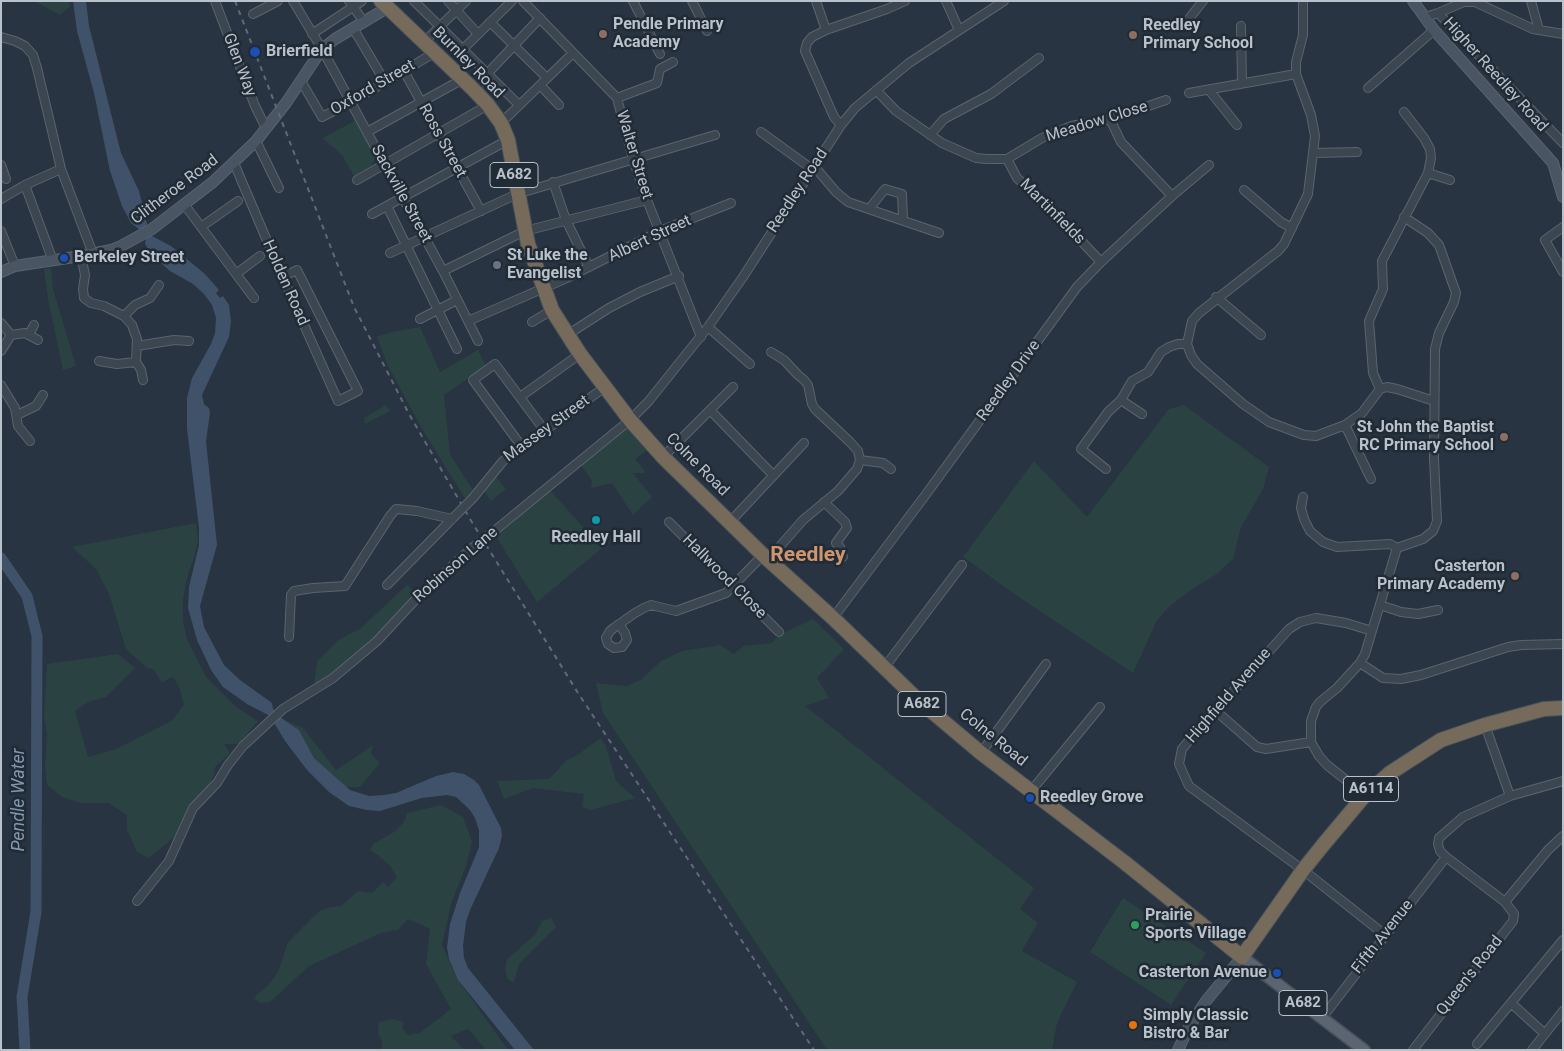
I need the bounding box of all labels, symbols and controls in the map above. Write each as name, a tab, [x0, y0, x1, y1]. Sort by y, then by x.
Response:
street label: Higher Reedley Road	[1439, 14, 1551, 136]
place label: Pendle Primary Academy	[613, 15, 724, 53]
place label: Reedley Primary School	[1143, 16, 1253, 54]
street label: Burnley Road	[428, 23, 508, 103]
marker: Pendle Primary Academy	[597, 28, 609, 40]
marker: Reedley Primary School	[1127, 29, 1139, 41]
street label: Glen Way	[218, 31, 260, 99]
place label: Brierfield	[266, 42, 332, 62]
marker: Brierfield	[248, 45, 262, 59]
street label: Oxford Street	[327, 56, 419, 120]
street label: Meadow Close	[1044, 97, 1150, 147]
street label: Ross Street	[414, 101, 470, 181]
street label: Walter Street	[611, 108, 657, 202]
street label: Sackville Street	[366, 142, 436, 246]
street label: Reedley Road	[764, 145, 832, 237]
street label: Clitheroe Road	[128, 151, 222, 229]
road number: A682	[490, 162, 538, 188]
street label: Martinfields	[1015, 175, 1089, 249]
street label: Albert Street	[606, 211, 694, 267]
street label: Holden Road	[258, 237, 312, 329]
place label: St Luke the Evangelist	[507, 246, 588, 284]
place label: Berkeley Street	[74, 248, 184, 268]
marker: Berkeley Street	[58, 252, 70, 264]
marker: St Luke the Evangelist	[491, 259, 503, 271]
street label: Reedley Drive	[973, 337, 1045, 425]
street label: Massey Street	[500, 391, 594, 467]
place label: St John the Baptist RC Primary School	[1357, 418, 1494, 456]
street label: Colne Road	[661, 429, 733, 501]
marker: St John the Baptist RC Primary School	[1498, 431, 1510, 443]
marker: Reedley Hall	[590, 514, 602, 526]
street label: Robinson Lane	[410, 523, 502, 607]
place label: Reedley Hall	[551, 528, 641, 548]
street label: Hallwood Close	[678, 531, 770, 623]
district label: Reedley	[770, 543, 846, 569]
place label: Casterton Primary Academy	[1377, 557, 1505, 595]
marker: Casterton Primary Academy	[1509, 570, 1521, 582]
street label: Highfield Avenue	[1183, 645, 1275, 747]
road number: A682	[898, 692, 946, 716]
street label: Colne Road	[955, 705, 1031, 771]
water label: Pendle Water	[8, 748, 30, 852]
road number: A6114	[1344, 776, 1398, 802]
place label: Reedley Grove	[1040, 788, 1143, 808]
marker: Reedley Grove	[1024, 792, 1036, 804]
street label: Fifth Avenue	[1348, 896, 1418, 978]
place label: Prairie Sports Village	[1145, 906, 1246, 944]
marker: Prairie Sports Village	[1129, 919, 1141, 931]
street label: Queen's Road	[1433, 932, 1507, 1020]
place label: Casterton Avenue	[1139, 963, 1267, 983]
marker: Casterton Avenue	[1271, 967, 1283, 979]
road number: A682	[1279, 990, 1327, 1016]
place label: Simply Classic Bistro & Bar	[1143, 1006, 1248, 1044]
marker: Simply Classic Bistro & Bar	[1127, 1019, 1139, 1031]

